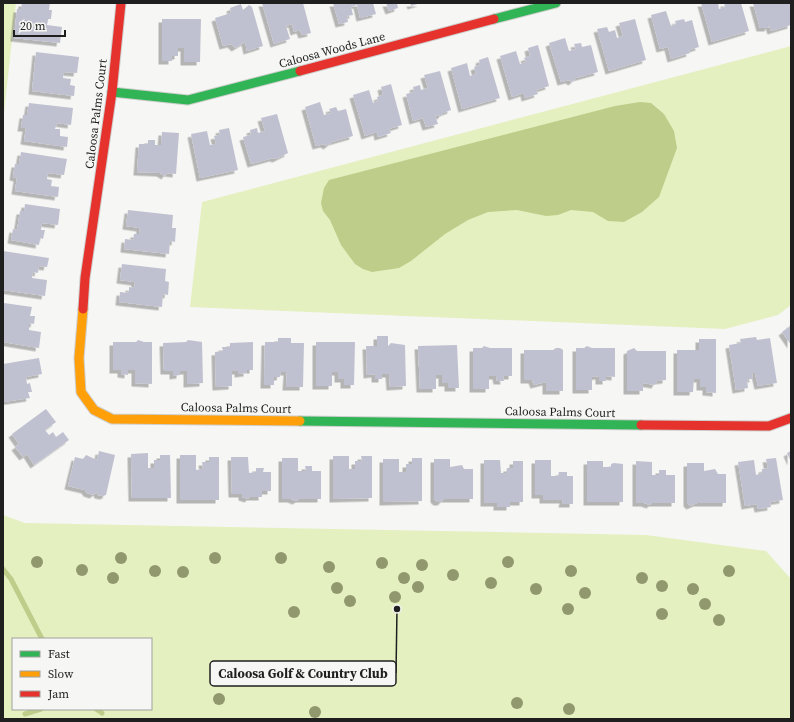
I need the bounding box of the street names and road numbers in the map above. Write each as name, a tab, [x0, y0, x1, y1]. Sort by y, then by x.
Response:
street label: Caloosa Woods Lane	[277, 28, 387, 72]
street label: Caloosa Palms Court	[81, 58, 111, 170]
street label: Caloosa Palms Court	[181, 399, 291, 417]
street label: Caloosa Palms Court	[505, 403, 615, 421]

